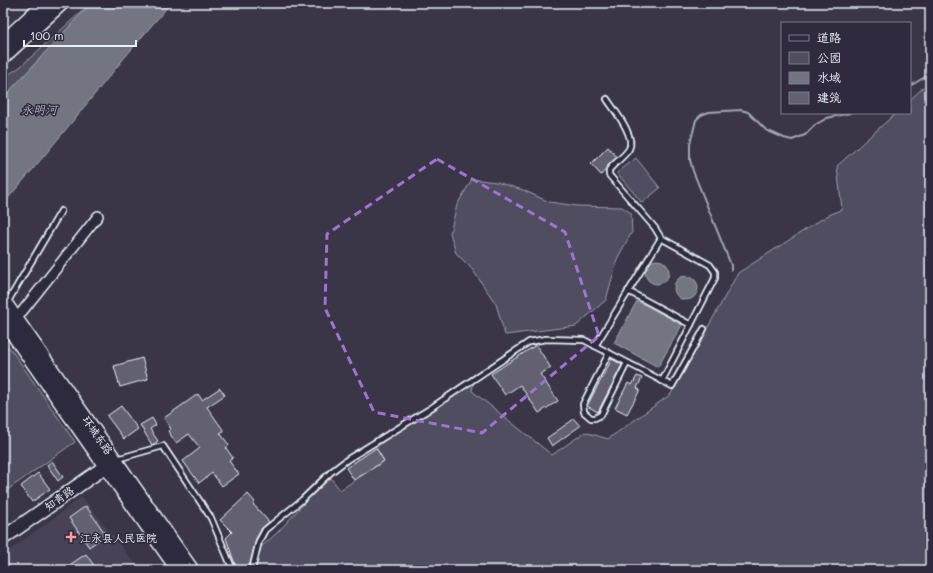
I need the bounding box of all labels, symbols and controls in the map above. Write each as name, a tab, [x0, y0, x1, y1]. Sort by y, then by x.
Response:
scale bar	[24, 22, 136, 48]
legend	[781, 22, 911, 114]
text: 100 m	[30, 27, 64, 43]
text: 道路	[817, 29, 841, 45]
text: 公园	[817, 49, 841, 65]
text: 水域	[817, 69, 841, 85]
text: 建筑	[817, 89, 841, 105]
water label: 永明河	[21, 101, 59, 117]
street label: 环城东路	[79, 413, 117, 457]
street label: 知青路	[41, 482, 77, 514]
place label: 江永县人民医院	[80, 530, 157, 545]
marker: 江永县人民医院	[65, 531, 77, 543]

